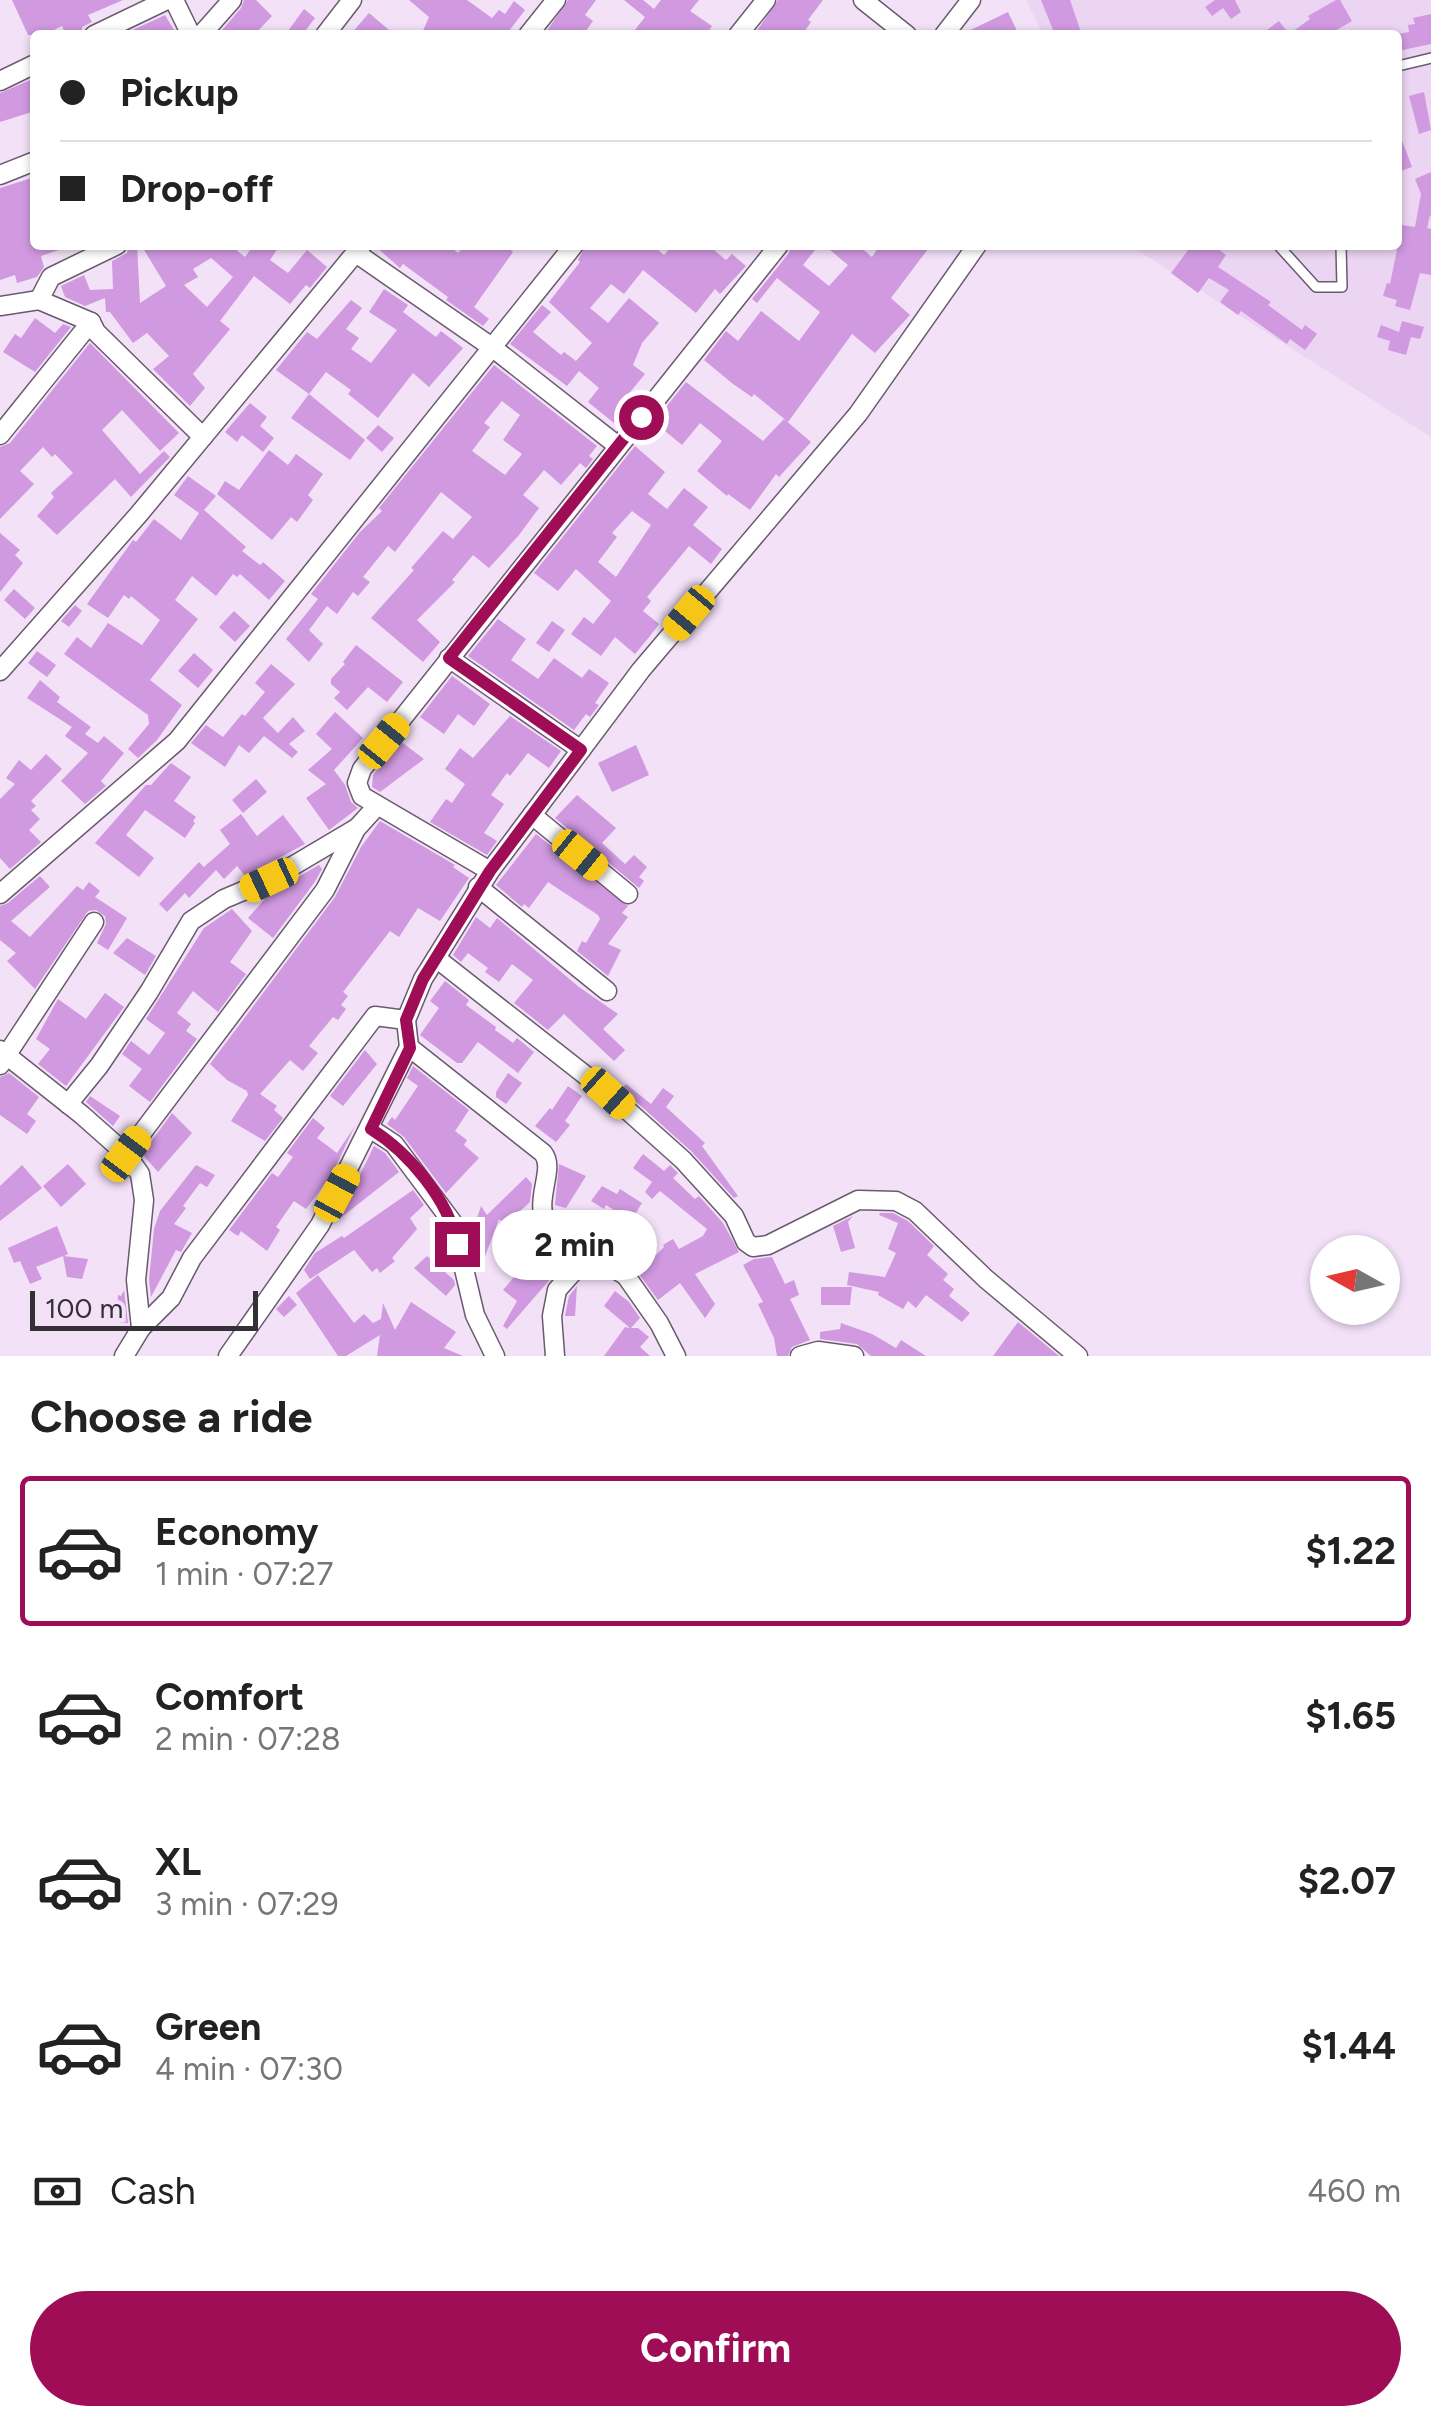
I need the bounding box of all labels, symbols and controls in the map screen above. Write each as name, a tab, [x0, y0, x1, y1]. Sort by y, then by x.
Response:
text: Pickup	[120, 70, 238, 116]
text: Drop-off	[120, 166, 273, 212]
route start	[619, 395, 664, 440]
car	[658, 580, 720, 646]
car	[353, 708, 415, 774]
car	[547, 824, 613, 886]
car	[235, 854, 303, 906]
car	[576, 1062, 640, 1124]
car	[96, 1121, 156, 1187]
car	[310, 1159, 364, 1227]
callout: 2 min	[492, 1209, 657, 1279]
route end	[435, 1222, 480, 1267]
text: 2 min	[534, 1226, 615, 1264]
north arrow	[1310, 1235, 1400, 1325]
map controls	[1310, 1235, 1400, 1325]
scale bar	[30, 1286, 258, 1330]
text: 100 m	[45, 1291, 123, 1325]
text: Choose a ride	[30, 1389, 312, 1443]
icon: car	[35, 1506, 125, 1596]
text: Economy	[155, 1509, 318, 1555]
text: $1.22	[1305, 1528, 1396, 1574]
text: 1 min · 07:27	[155, 1555, 333, 1593]
icon: car	[35, 1671, 125, 1761]
text: Comfort	[155, 1674, 304, 1720]
text: $1.65	[1305, 1693, 1396, 1739]
text: 2 min · 07:28	[155, 1720, 341, 1758]
icon: car	[35, 1836, 125, 1926]
text: XL	[155, 1839, 201, 1885]
text: $2.07	[1298, 1858, 1396, 1904]
text: 3 min · 07:29	[155, 1885, 339, 1923]
icon: car	[35, 2001, 125, 2091]
text: Green	[155, 2004, 261, 2050]
text: $1.44	[1301, 2023, 1396, 2069]
text: 4 min · 07:30	[155, 2050, 343, 2088]
icon: cash	[30, 2164, 85, 2219]
text: Cash	[110, 2168, 196, 2214]
text: 460 m	[1307, 2172, 1401, 2210]
button: Confirm	[30, 2291, 1401, 2406]

